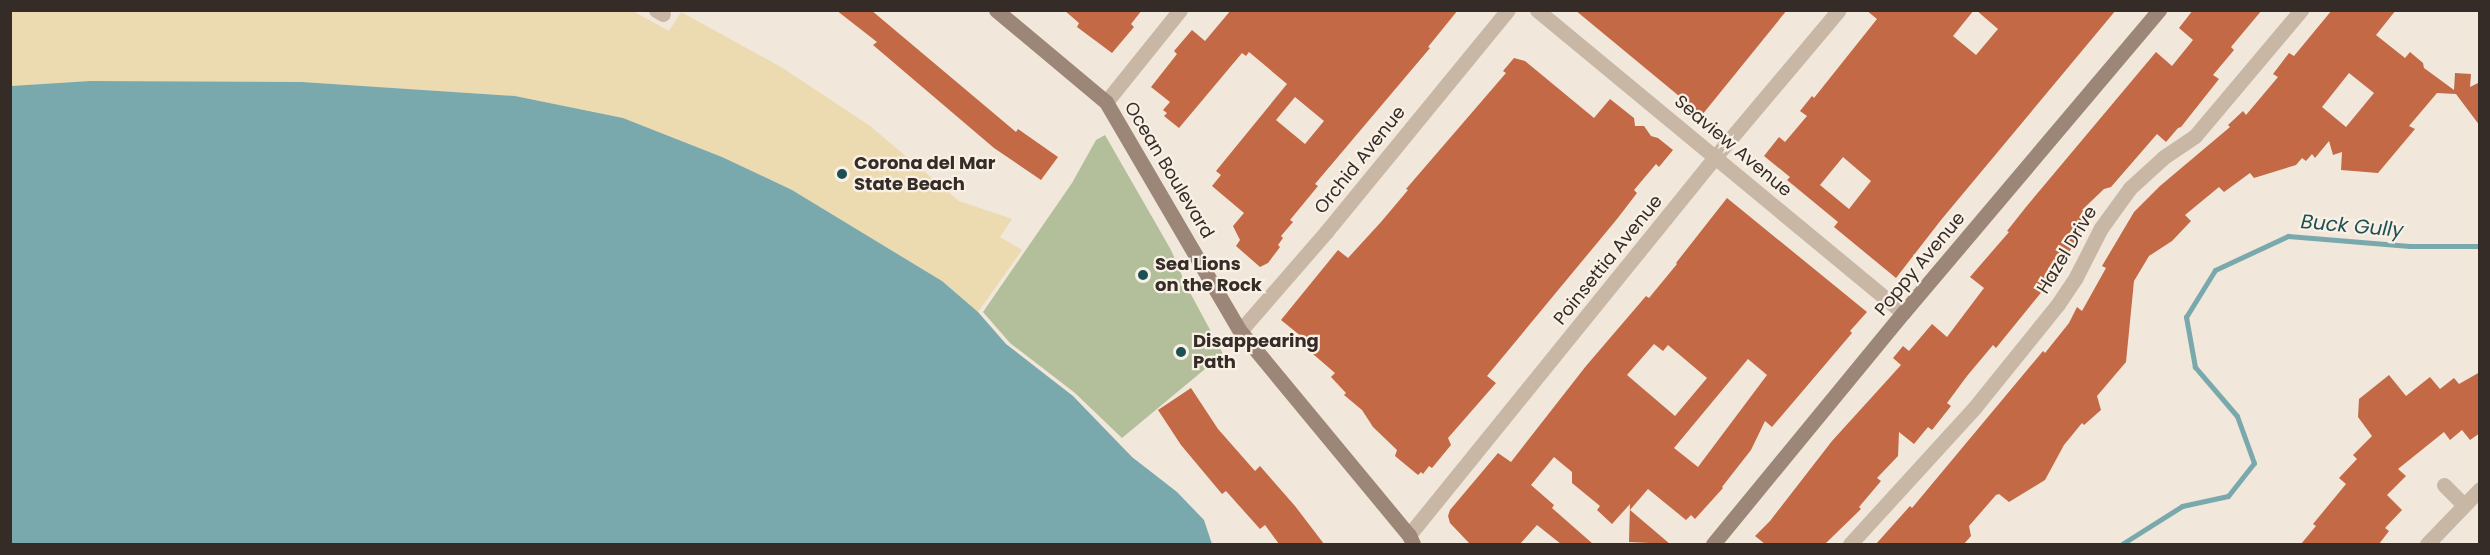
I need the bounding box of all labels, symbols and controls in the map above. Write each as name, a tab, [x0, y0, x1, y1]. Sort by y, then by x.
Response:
street label: Seaview Avenue	[1670, 91, 1796, 201]
street label: Ocean Boulevard	[1120, 98, 1218, 242]
street label: Orchid Avenue	[1310, 102, 1410, 218]
place label: Corona del Mar State Beach	[854, 153, 995, 195]
marker: Corona del Mar State Beach	[835, 167, 849, 181]
street label: Poinsettia Avenue	[1549, 191, 1667, 329]
street label: Hazel Drive	[2032, 202, 2102, 298]
street label: Poppy Avenue	[1870, 208, 1970, 320]
water label: Buck Gully	[2300, 210, 2404, 242]
place label: Sea Lions on the Rock	[1155, 254, 1262, 296]
marker: Sea Lions on the Rock	[1136, 268, 1150, 282]
place label: Disappearing Path	[1193, 331, 1319, 374]
marker: Disappearing Path	[1174, 345, 1188, 359]

